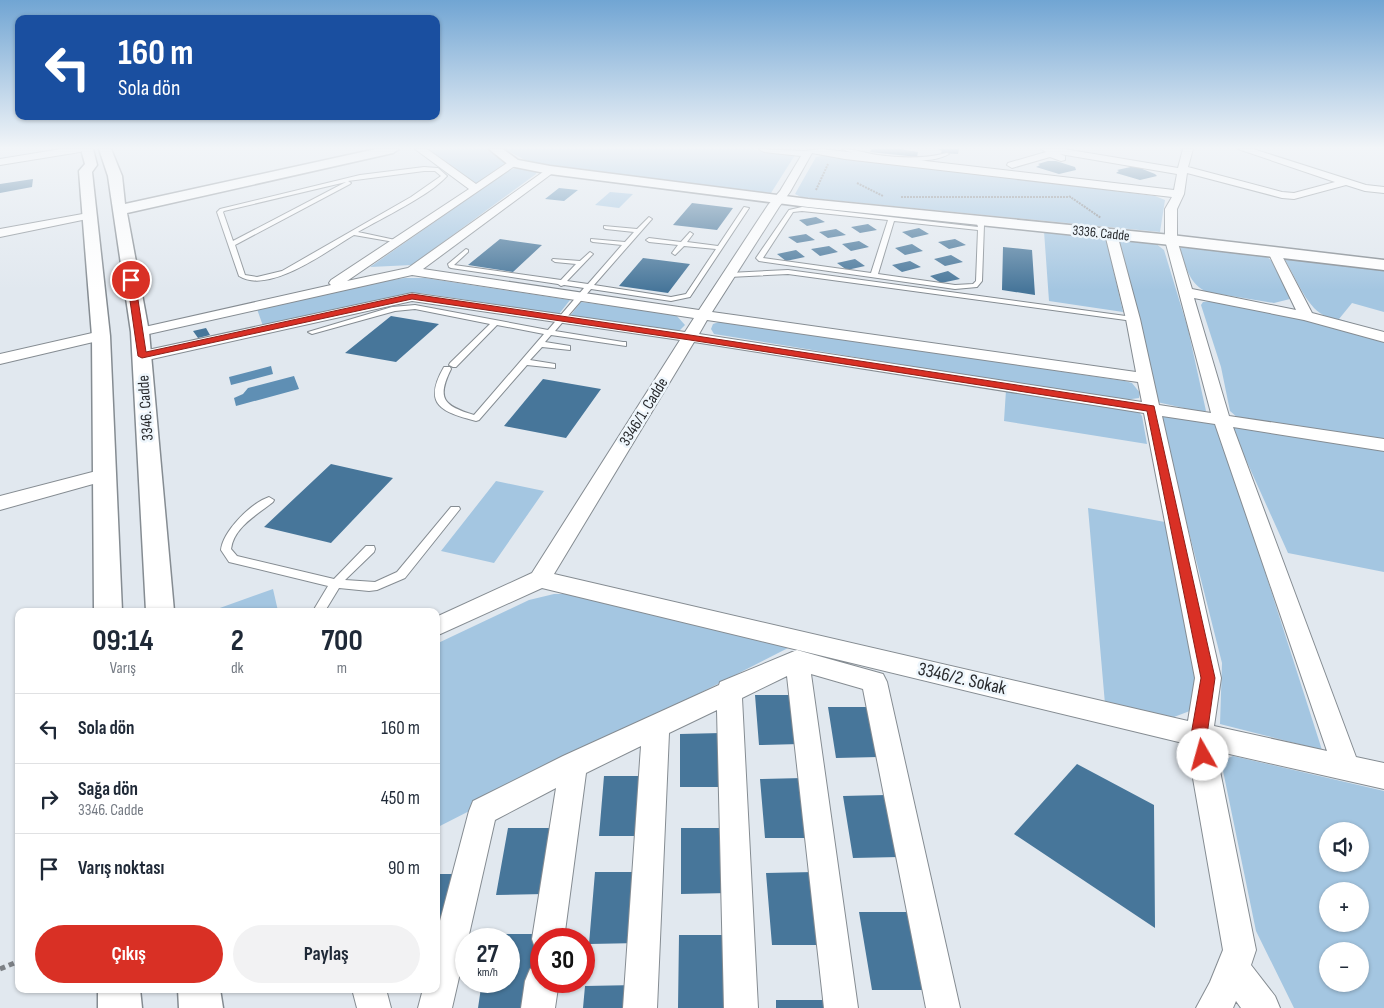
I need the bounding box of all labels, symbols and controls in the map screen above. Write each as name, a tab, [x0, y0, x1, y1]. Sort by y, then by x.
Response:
text: 160 m	[118, 32, 194, 75]
icon: left	[35, 35, 100, 100]
text: Sola dön	[118, 75, 180, 102]
street label: 3336. Cadde	[1071, 222, 1131, 244]
pin	[110, 259, 152, 301]
icon: arrive	[117, 266, 145, 294]
street label: 3346/1. Cadde	[616, 374, 672, 450]
street label: 3346. Cadde	[134, 375, 158, 441]
text: 09:14	[92, 623, 153, 659]
text: 2	[231, 623, 244, 659]
text: 700	[321, 623, 363, 659]
street label: 3346/2. Sokak	[916, 658, 1009, 701]
text: Varış	[110, 659, 136, 678]
text: dk	[231, 659, 244, 678]
text: m	[337, 659, 347, 678]
icon: left	[35, 715, 63, 743]
text: Sola dön	[78, 717, 134, 740]
text: 160 m	[381, 717, 420, 740]
position arrow	[1176, 728, 1228, 780]
text: Sağa dön	[78, 778, 138, 801]
icon: right	[35, 785, 63, 813]
text: 450 m	[381, 787, 420, 810]
text: 3346. Cadde	[78, 801, 144, 820]
map controls	[1319, 822, 1369, 992]
button: sound	[1319, 822, 1369, 872]
icon: arrive	[35, 855, 63, 883]
text: Varış noktası	[78, 857, 164, 880]
text: 90 m	[388, 857, 420, 880]
button: +	[1319, 882, 1369, 932]
button: Çıkış	[35, 925, 223, 983]
button: Paylaş	[233, 925, 420, 983]
speed limit sign: 30	[530, 928, 595, 993]
text: 27	[477, 939, 498, 970]
button: −	[1319, 942, 1369, 992]
text: km/h	[477, 965, 498, 980]

